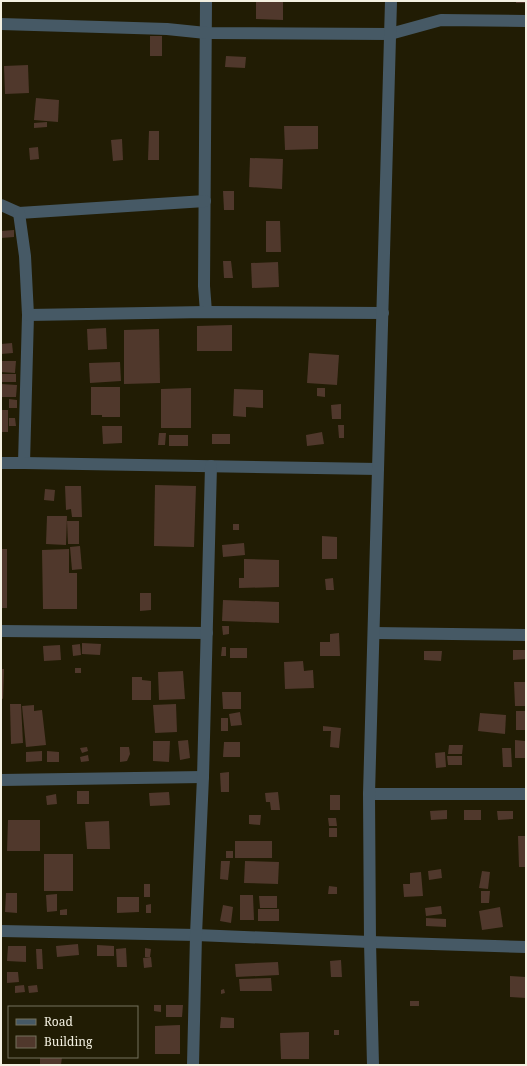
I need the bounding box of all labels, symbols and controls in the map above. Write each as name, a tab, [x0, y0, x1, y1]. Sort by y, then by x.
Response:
legend	[8, 1006, 138, 1058]
text: Road	[44, 1013, 74, 1030]
text: Building	[44, 1033, 93, 1050]

